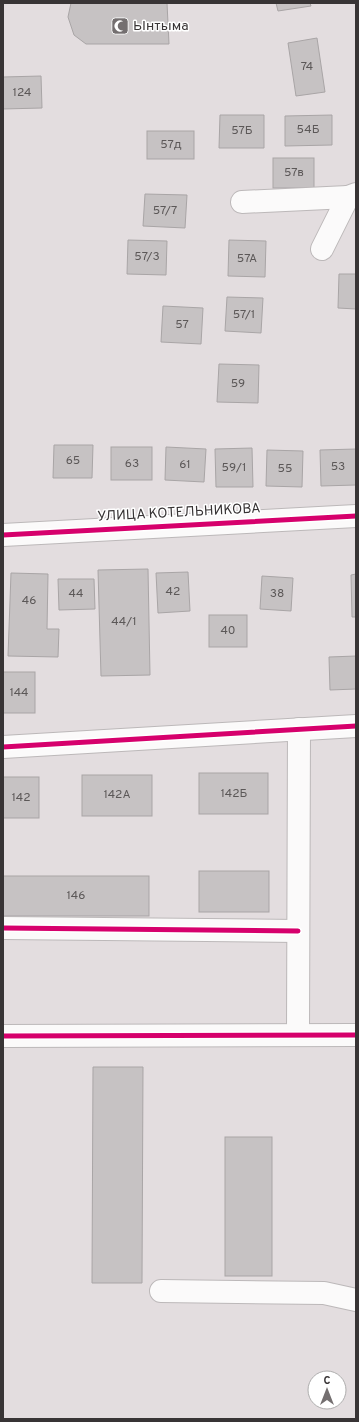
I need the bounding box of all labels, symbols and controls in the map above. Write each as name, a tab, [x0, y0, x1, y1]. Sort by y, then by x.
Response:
mosque icon: Ынтыма	[110, 16, 130, 36]
place label: Ынтыма	[133, 18, 189, 35]
house number: 74	[301, 59, 313, 75]
house number: 124	[12, 85, 32, 101]
house number: 54Б	[296, 122, 320, 138]
house number: 57Б	[231, 123, 253, 139]
house number: 57д	[160, 137, 182, 153]
house number: 57в	[284, 165, 304, 181]
house number: 57/7	[153, 203, 177, 219]
house number: 57/3	[134, 249, 160, 265]
house number: 57А	[237, 251, 257, 267]
house number: 57/1	[233, 307, 255, 323]
house number: 57	[175, 317, 189, 333]
house number: 59	[231, 376, 245, 392]
house number: 65	[66, 453, 80, 469]
house number: 63	[125, 456, 139, 472]
house number: 61	[179, 457, 191, 473]
house number: 53	[331, 459, 345, 475]
house number: 59/1	[222, 460, 246, 476]
house number: 55	[278, 461, 292, 477]
street label: УЛИЦА КОТЕЛЬНИКОВА	[97, 500, 261, 526]
house number: 42	[166, 584, 180, 600]
house number: 44	[69, 586, 83, 602]
house number: 38	[270, 586, 284, 602]
house number: 46	[22, 593, 36, 609]
house number: 44/1	[111, 614, 137, 630]
house number: 40	[220, 623, 236, 639]
house number: 144	[9, 685, 29, 701]
house number: 142Б	[221, 786, 248, 802]
house number: 142А	[103, 787, 131, 803]
house number: 142	[11, 790, 31, 806]
house number: 146	[67, 888, 85, 904]
north arrow	[307, 1370, 347, 1410]
text: С	[323, 1374, 331, 1388]

